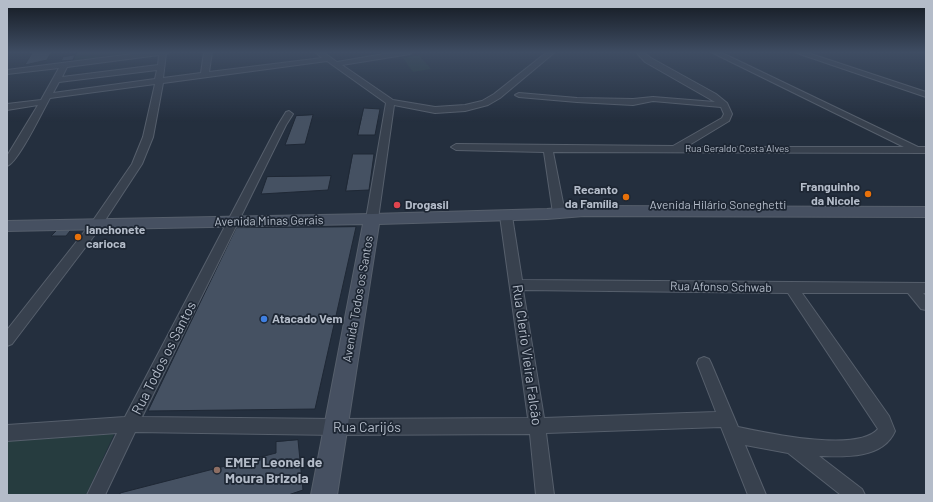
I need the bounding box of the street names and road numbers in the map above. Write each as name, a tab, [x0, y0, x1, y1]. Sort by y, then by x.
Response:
street label: Rua Geraldo Costa Alves	[685, 143, 789, 155]
street label: Avenida Hilário Soneghetti	[650, 198, 786, 212]
street label: Avenida Minas Gerais	[214, 213, 324, 229]
street label: Avenida Todos os Santos	[340, 235, 376, 363]
street label: Rua Afonso Schwab	[670, 279, 772, 295]
street label: Rua Clerio Vieira Falcão	[509, 284, 545, 426]
street label: Rua Todos os Santos	[128, 299, 200, 417]
street label: Rua Carijós	[333, 419, 401, 435]

